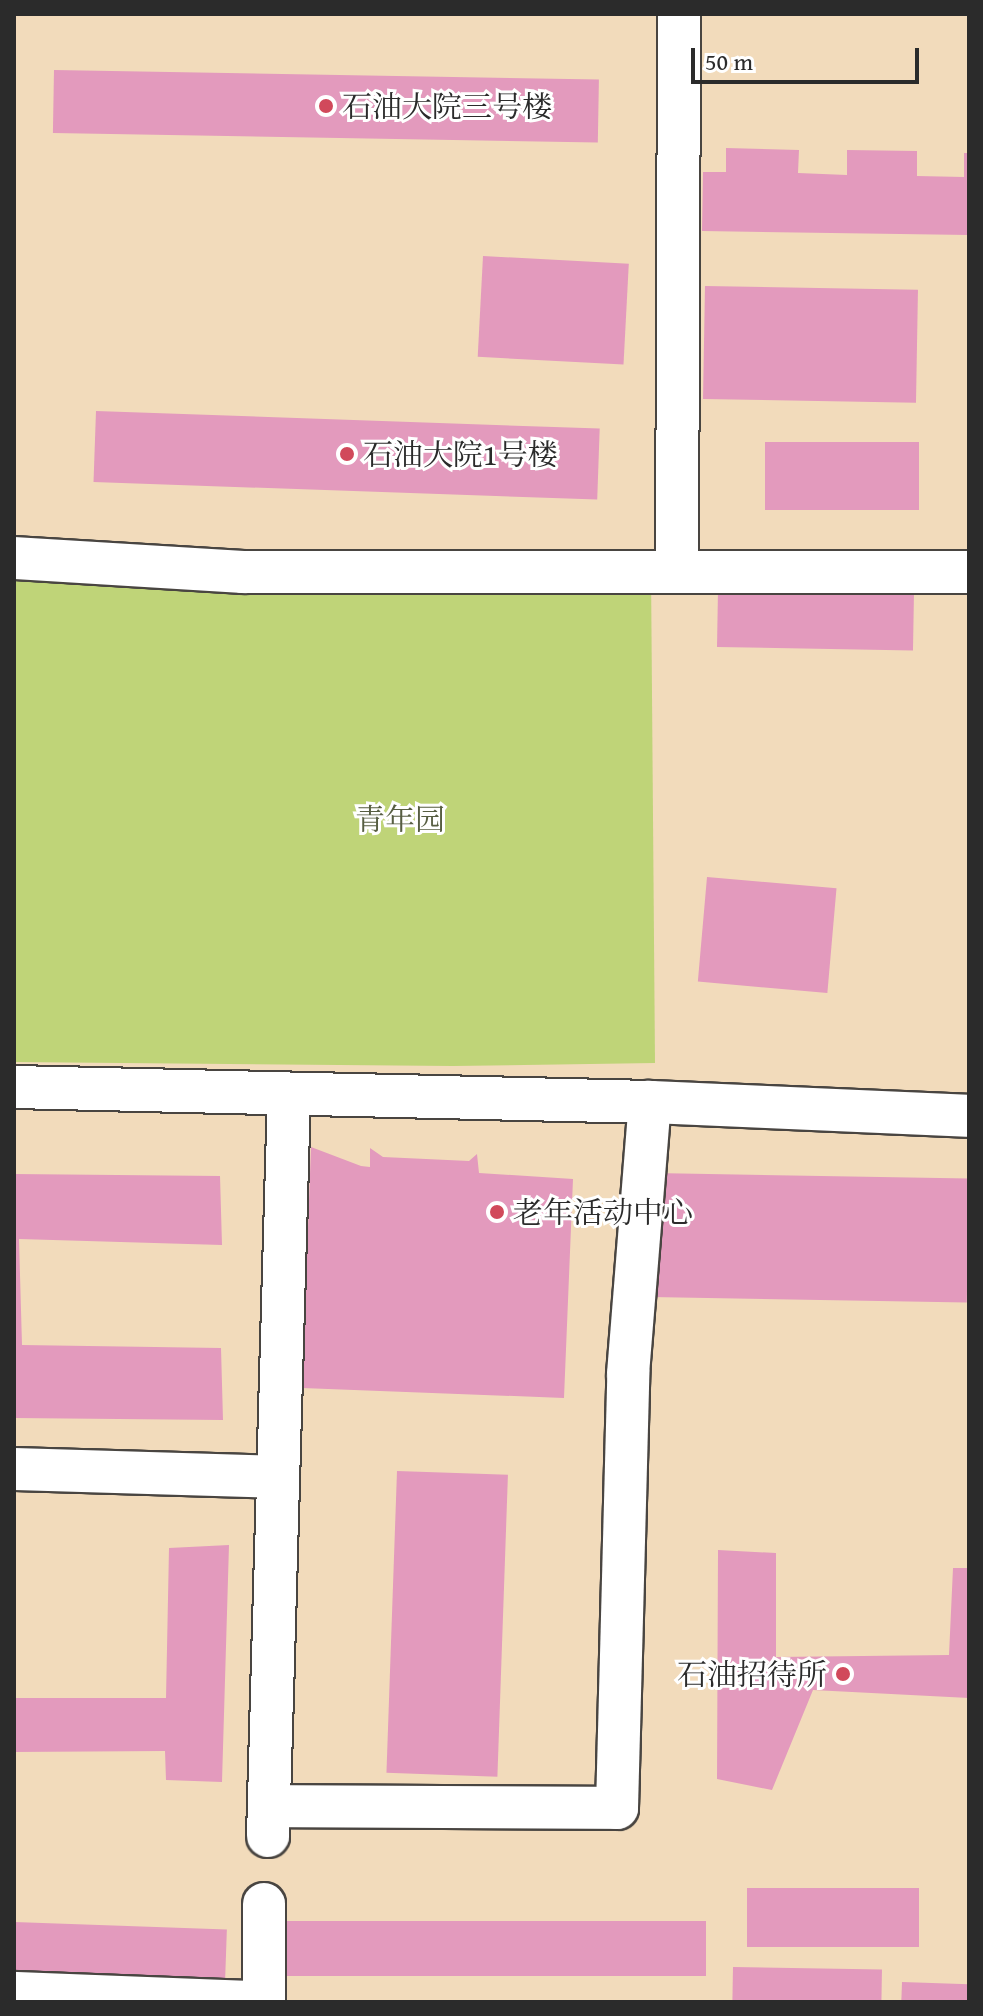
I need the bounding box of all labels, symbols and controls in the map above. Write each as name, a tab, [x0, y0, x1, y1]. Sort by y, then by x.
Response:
scale bar	[695, 32, 923, 82]
text: 50 m	[705, 44, 753, 79]
place label: 石油大院三号楼	[342, 88, 552, 124]
marker: 石油大院三号楼	[317, 97, 335, 115]
place label: 石油大院1号楼	[363, 436, 557, 472]
marker: 石油大院1号楼	[338, 445, 356, 463]
park label: 青年园	[355, 801, 445, 837]
place label: 老年活动中心	[513, 1194, 693, 1230]
marker: 老年活动中心	[488, 1203, 506, 1221]
place label: 石油招待所	[677, 1656, 827, 1692]
marker: 石油招待所	[834, 1665, 852, 1683]

